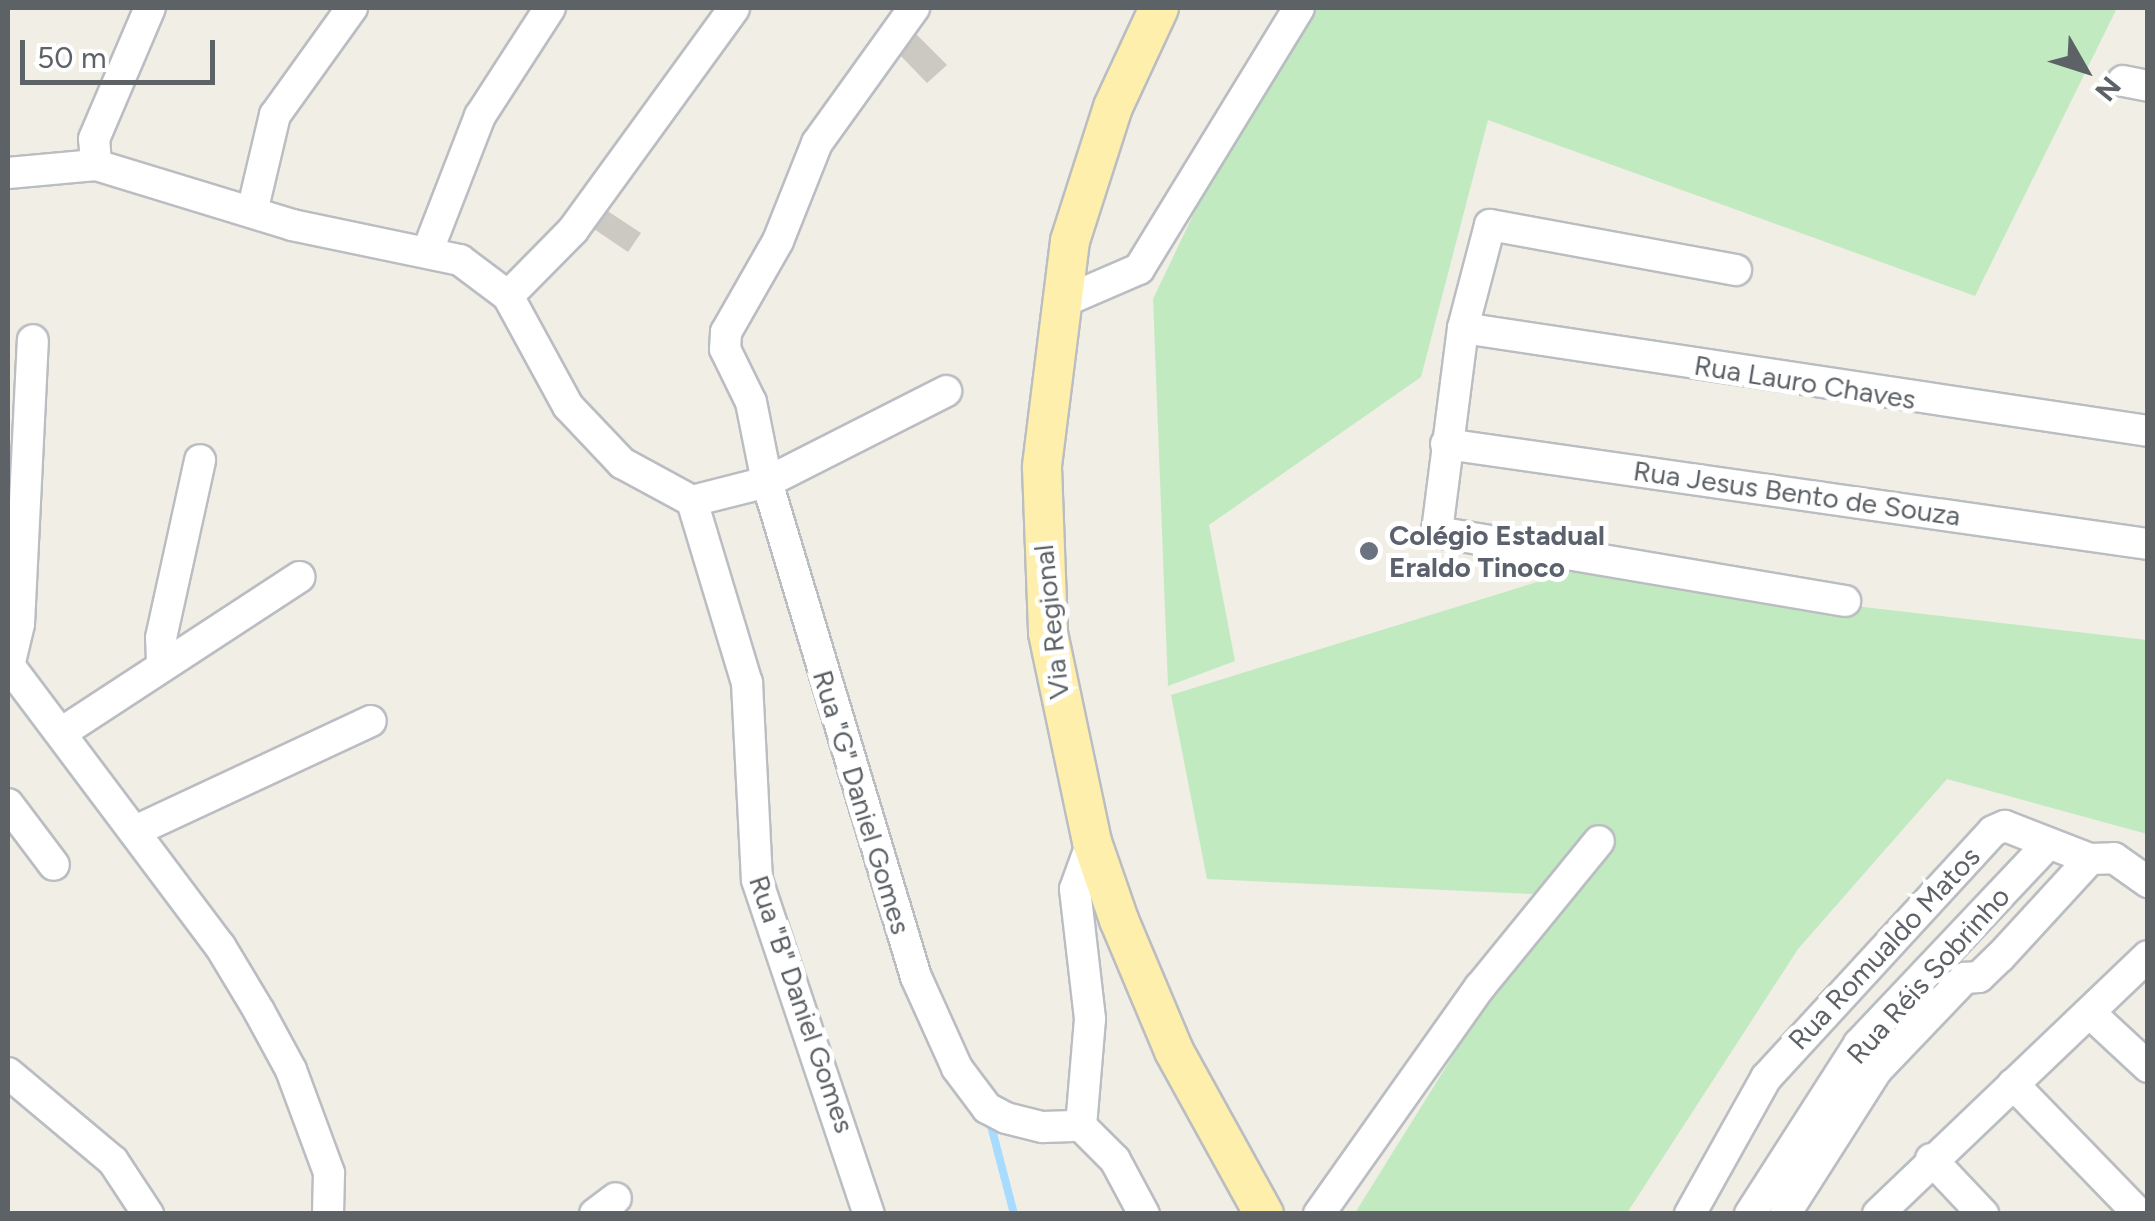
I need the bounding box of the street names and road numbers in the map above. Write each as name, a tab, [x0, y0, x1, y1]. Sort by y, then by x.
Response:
street label: Rua Lauro Chaves	[1692, 348, 1918, 416]
street label: Rua Jesus Bento de Souza	[1631, 453, 1963, 533]
street label: Via Regional	[1026, 543, 1076, 701]
street label: Rua "G" Daniel Gomes	[806, 666, 918, 938]
street label: Rua Romualdo Matos	[1781, 840, 1987, 1056]
street label: Rua "B" Daniel Gomes	[742, 871, 862, 1137]
street label: Rua Réis Sobrinho	[1840, 879, 2016, 1071]

